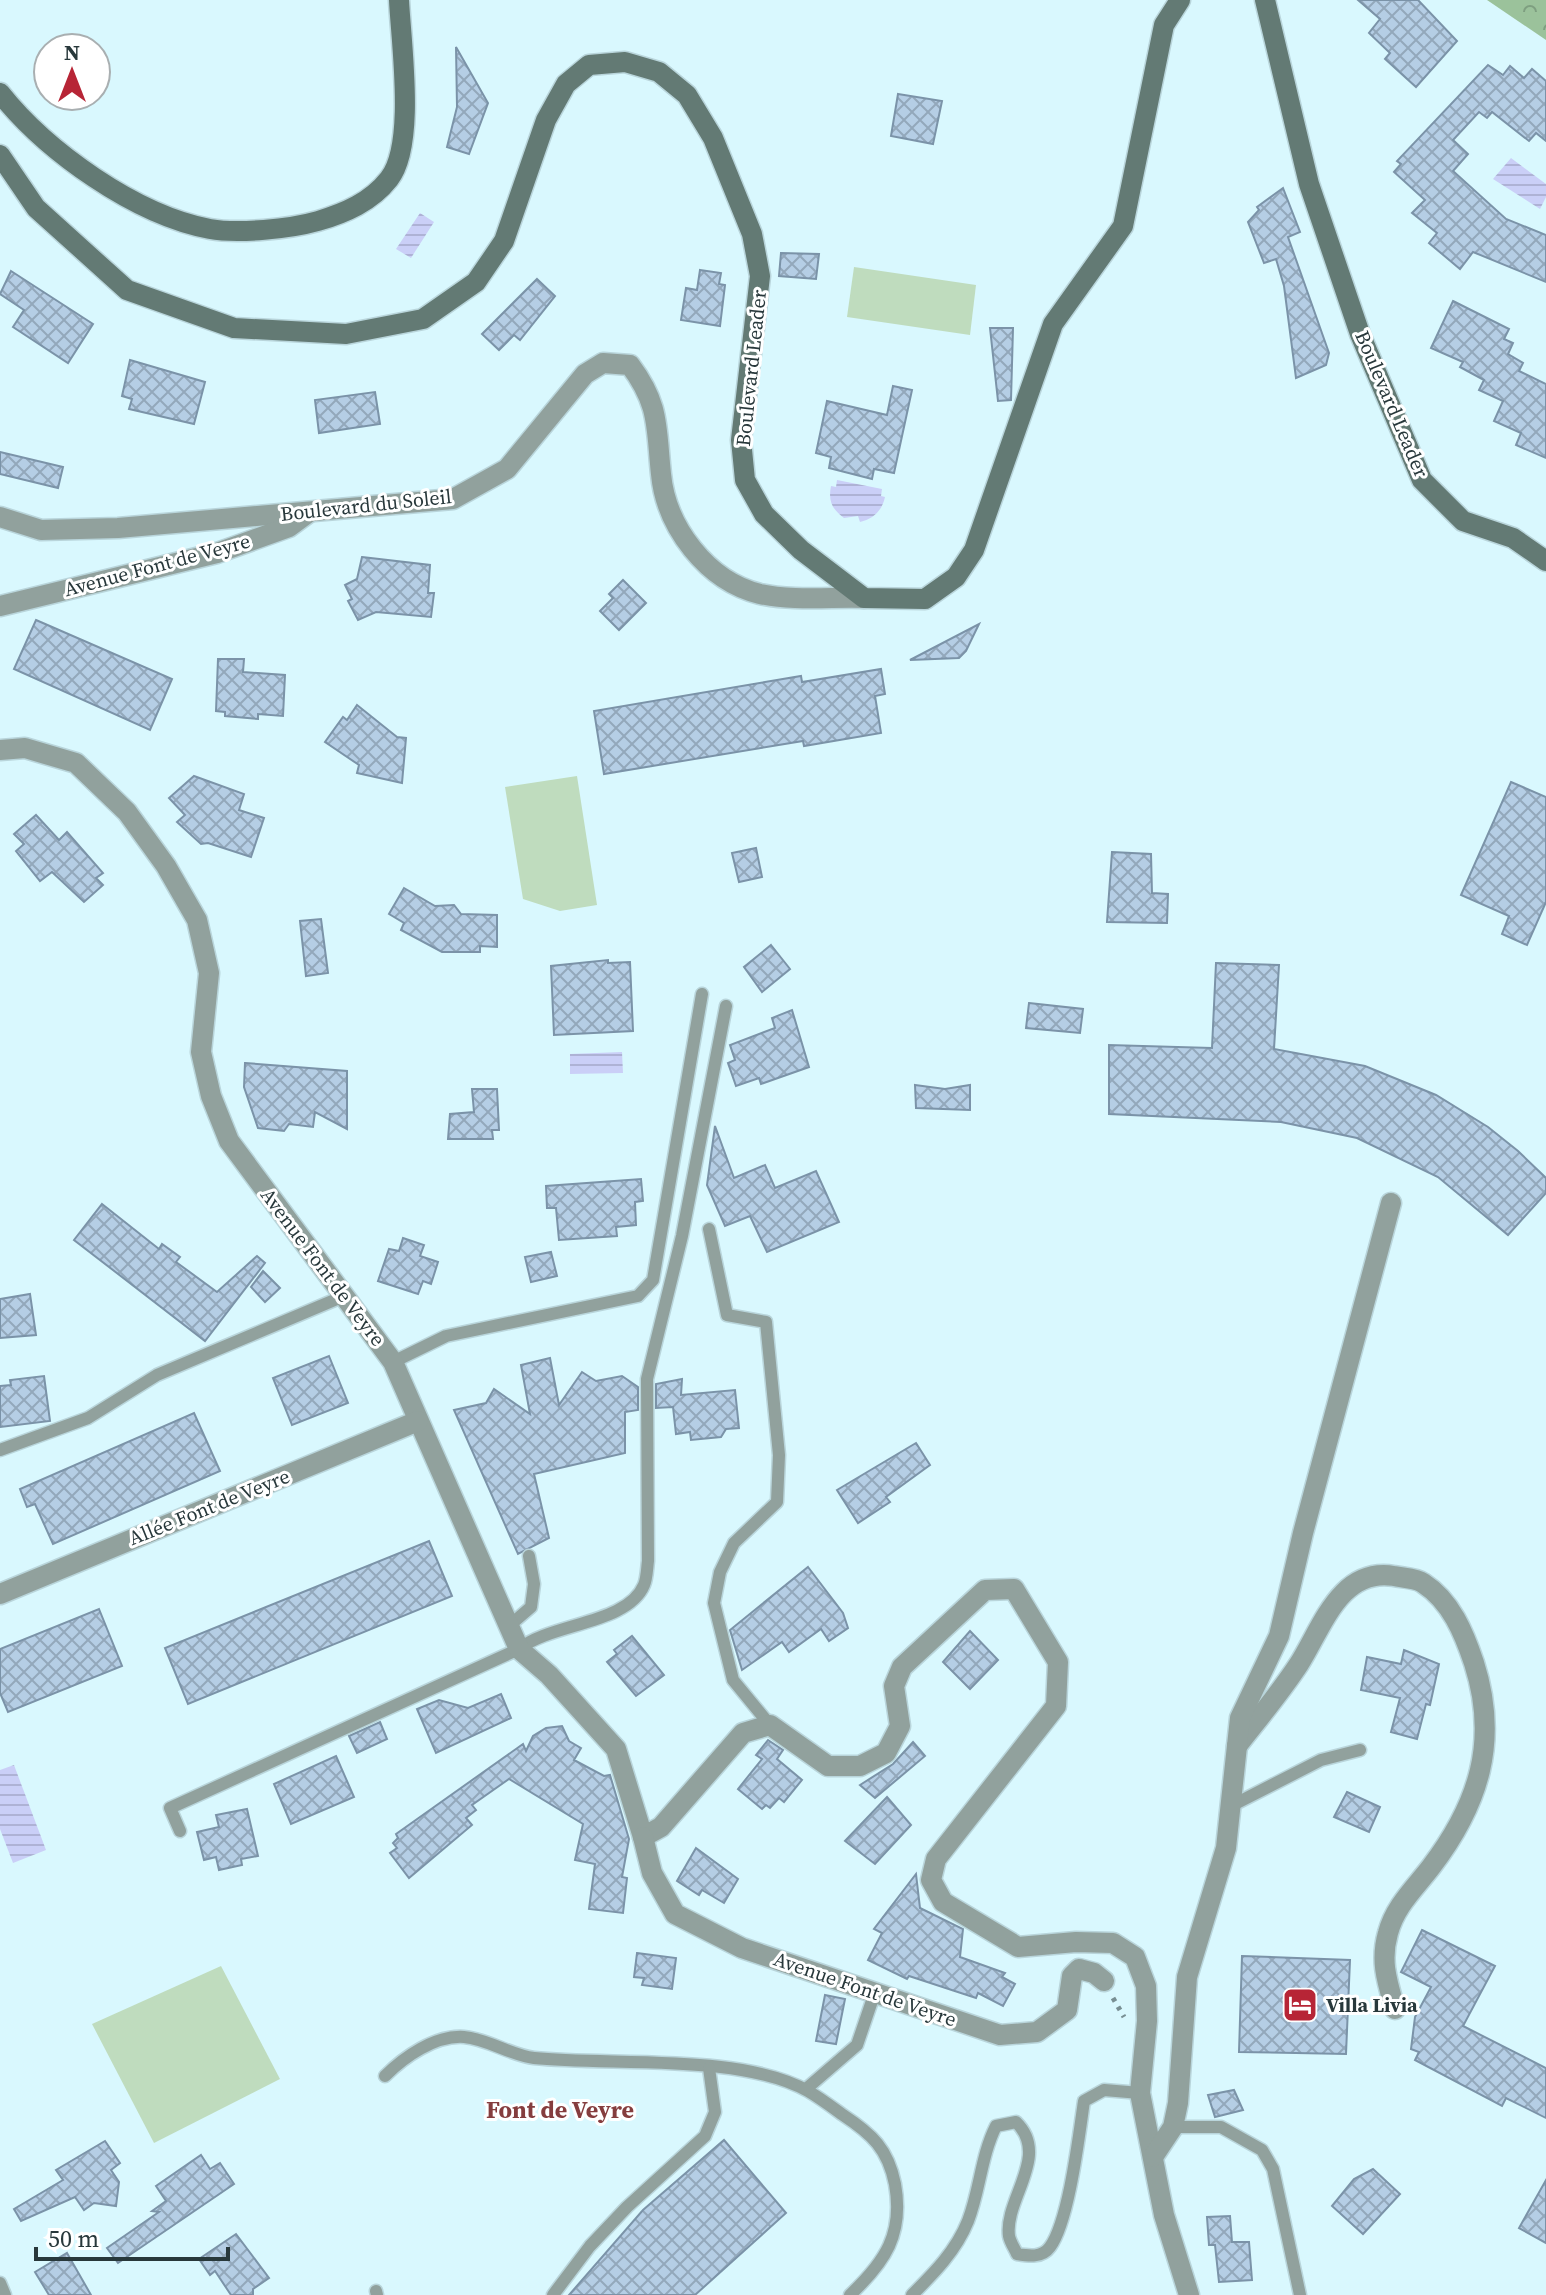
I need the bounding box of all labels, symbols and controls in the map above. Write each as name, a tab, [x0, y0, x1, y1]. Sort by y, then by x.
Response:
north arrow	[32, 32, 112, 112]
text: N	[64, 37, 80, 67]
street label: Boulevard Leader	[729, 288, 773, 448]
street label: Boulevard Leader	[1348, 326, 1436, 482]
street label: Boulevard du Soleil	[279, 482, 453, 528]
street label: Avenue Font de Veyre	[61, 527, 253, 603]
street label: Avenue Font de Veyre	[254, 1182, 392, 1352]
street label: Allée Font de Veyre	[124, 1462, 294, 1552]
street label: Avenue Font de Veyre	[770, 1945, 960, 2033]
hotel icon: Villa Livia	[1281, 1986, 1319, 2024]
place label: Villa Livia	[1326, 1991, 1418, 2019]
district label: Font de Veyre	[486, 2093, 634, 2126]
scale bar	[36, 2211, 228, 2261]
text: 50 m	[48, 2222, 99, 2255]

